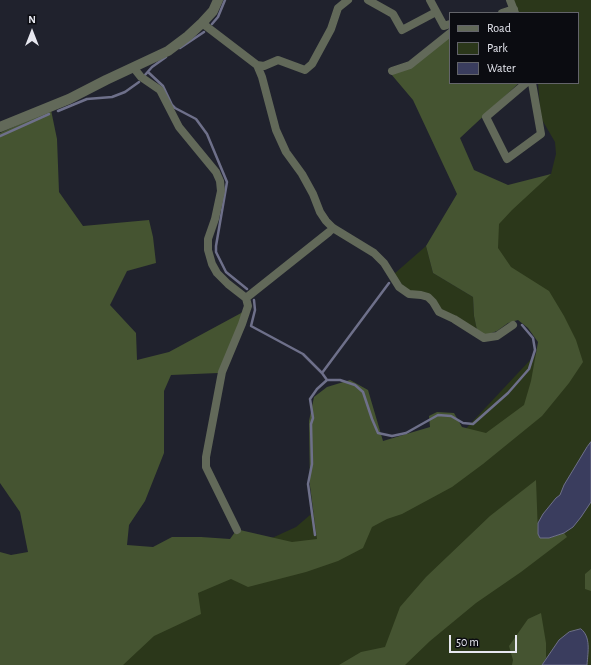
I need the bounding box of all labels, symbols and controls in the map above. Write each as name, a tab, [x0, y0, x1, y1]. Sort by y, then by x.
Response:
north arrow	[12, 12, 52, 52]
legend	[449, 12, 579, 84]
text: N	[28, 14, 36, 25]
text: Road	[487, 22, 511, 34]
text: Park	[487, 42, 508, 54]
text: Water	[487, 62, 516, 74]
scale bar	[451, 627, 519, 653]
text: 50 m	[456, 636, 479, 648]

